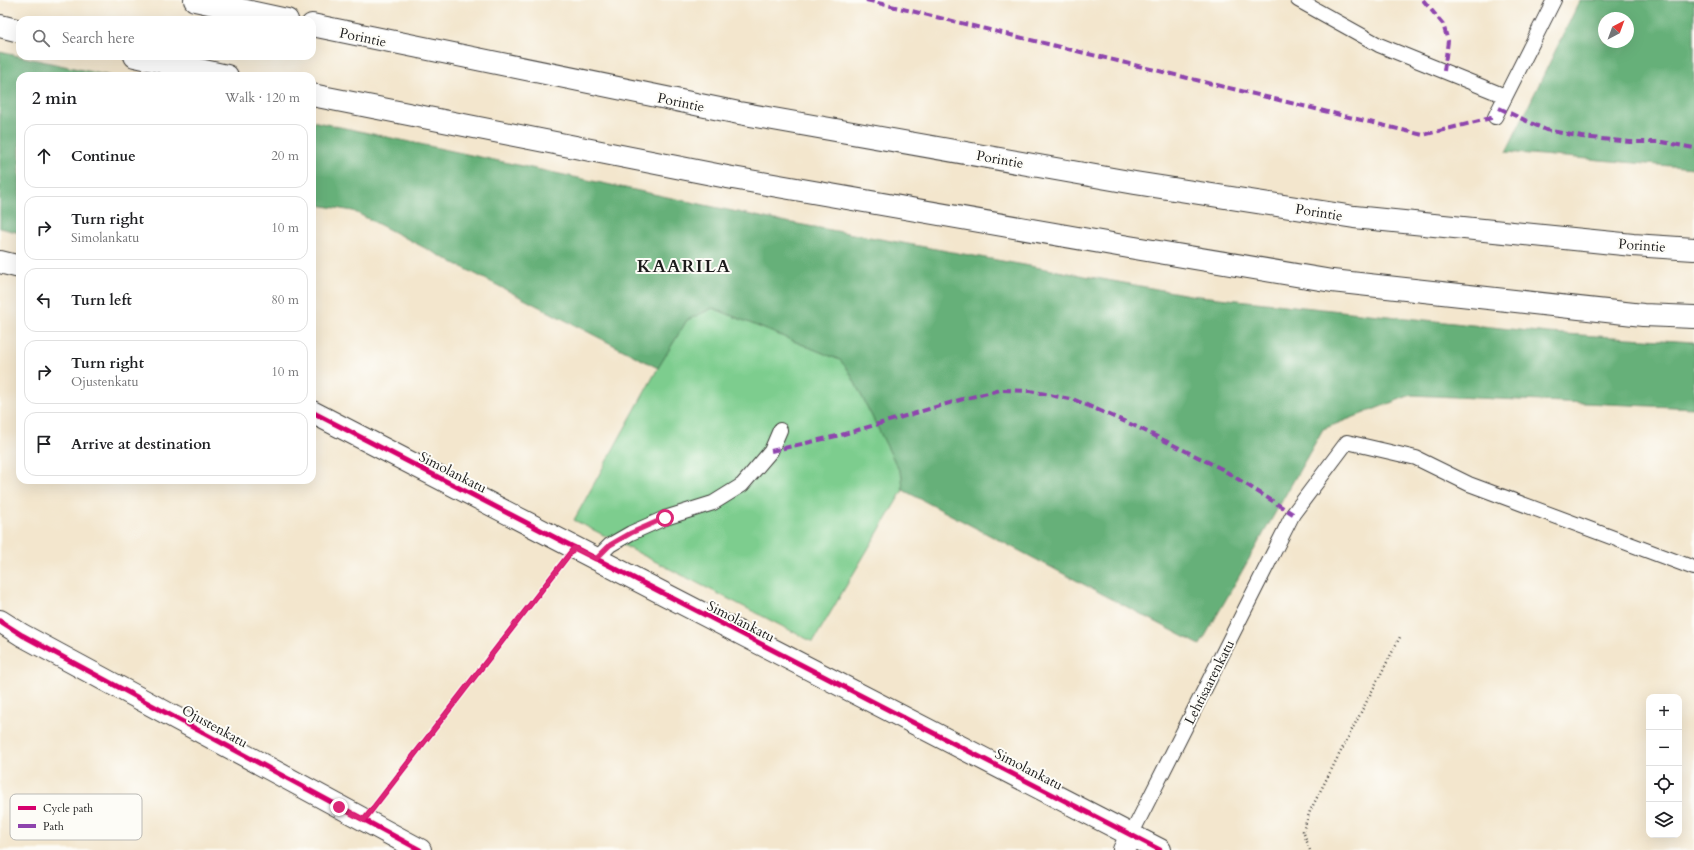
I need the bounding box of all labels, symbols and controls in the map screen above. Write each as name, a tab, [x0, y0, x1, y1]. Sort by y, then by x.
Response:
north arrow	[1598, 12, 1634, 48]
search box	[16, 16, 316, 60]
street label: Porintie	[338, 23, 388, 52]
icon: search	[30, 27, 52, 49]
text: Search here	[62, 28, 135, 48]
text: 2 min	[32, 87, 77, 110]
street label: Porintie	[656, 88, 706, 117]
text: Walk · 120 m	[225, 89, 300, 107]
icon: ahead	[33, 145, 55, 167]
text: Continue	[71, 146, 136, 166]
street label: Porintie	[975, 146, 1025, 173]
text: 20 m	[271, 147, 299, 165]
street label: Porintie	[1294, 199, 1344, 226]
text: Turn right	[71, 209, 144, 229]
icon: right	[33, 217, 55, 239]
text: 10 m	[271, 219, 299, 237]
text: Simolankatu	[71, 229, 139, 247]
street label: Porintie	[1618, 234, 1666, 257]
district label: KAARILA	[637, 254, 731, 279]
icon: left	[33, 289, 55, 311]
text: Turn left	[71, 290, 132, 310]
text: 80 m	[271, 291, 299, 309]
text: Turn right	[71, 353, 144, 373]
icon: right	[33, 361, 55, 383]
text: 10 m	[271, 363, 299, 381]
text: Ojustenkatu	[71, 373, 139, 391]
icon: arrive	[33, 433, 55, 455]
text: Arrive at destination	[71, 434, 211, 454]
street label: Simolankatu	[416, 447, 490, 498]
route start	[656, 509, 674, 527]
street label: Simolankatu	[704, 596, 778, 647]
street label: Lehtisaarenkatu	[1180, 636, 1239, 728]
map controls	[1646, 694, 1682, 838]
button: +	[1646, 694, 1682, 730]
street label: Ojustenkatu	[178, 700, 251, 753]
button: −	[1646, 730, 1682, 766]
street label: Simolankatu	[992, 744, 1066, 795]
button: locate	[1646, 766, 1682, 802]
legend	[10, 794, 142, 840]
route end	[330, 798, 348, 816]
text: Cycle path	[43, 801, 93, 816]
button: layers	[1646, 802, 1682, 838]
text: Path	[43, 819, 64, 834]

